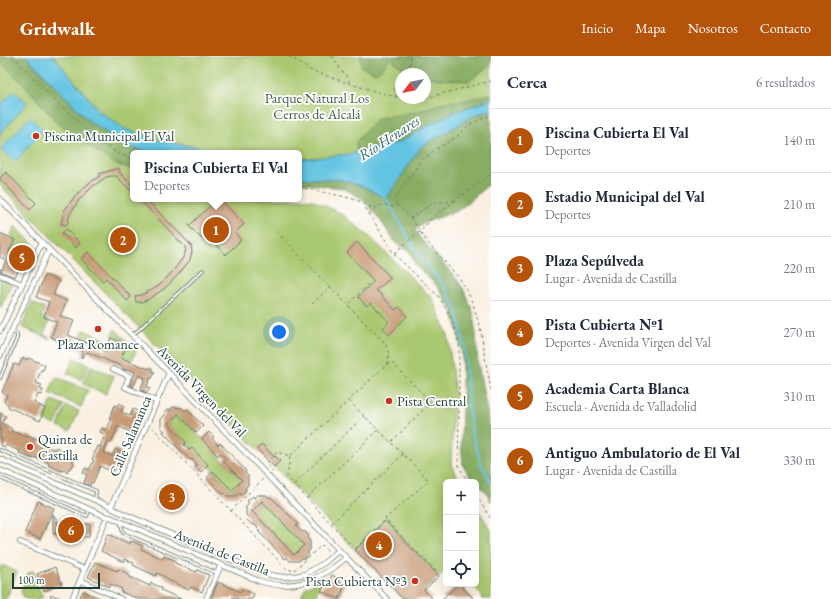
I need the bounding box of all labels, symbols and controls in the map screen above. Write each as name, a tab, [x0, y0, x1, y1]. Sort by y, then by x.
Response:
text: Gridwalk	[20, 16, 95, 41]
text: Inicio	[582, 19, 613, 37]
text: Mapa	[635, 19, 666, 37]
text: Nosotros	[688, 19, 738, 37]
text: Contacto	[760, 19, 811, 37]
north arrow	[395, 68, 431, 104]
text: Cerca	[507, 71, 547, 93]
text: 6 resultados	[756, 74, 815, 91]
park label: Parque Natural Los Cerros de Alcalá	[265, 89, 370, 123]
water label: Río Henares	[354, 110, 424, 164]
text: Piscina Cubierta El Val	[545, 123, 689, 142]
place label: Piscina Municipal El Val	[44, 127, 175, 145]
marker: Piscina Municipal El Val	[31, 131, 41, 141]
text: 1	[517, 132, 523, 149]
text: 140 m	[784, 132, 815, 149]
text: Deportes	[545, 142, 591, 159]
popup	[130, 150, 302, 202]
text: Piscina Cubierta El Val	[144, 158, 288, 177]
text: Deportes	[144, 177, 190, 194]
text: Estadio Municipal del Val	[545, 187, 705, 206]
text: 2	[517, 196, 523, 213]
text: 210 m	[784, 196, 815, 213]
text: Deportes	[545, 206, 591, 223]
pin: 1	[203, 215, 229, 245]
pin: 2	[110, 225, 136, 255]
pin: 5	[9, 243, 35, 273]
text: Plaza Sepúlveda	[545, 251, 644, 270]
text: 3	[517, 260, 523, 277]
text: 220 m	[784, 260, 815, 277]
text: Lugar · Avenida de Castilla	[545, 270, 677, 287]
text: Pista Cubierta Nº1	[545, 315, 664, 334]
your location	[269, 322, 289, 342]
marker: Plaza Romance	[93, 324, 103, 334]
text: 4	[517, 324, 523, 341]
text: 270 m	[784, 324, 815, 341]
text: Deportes · Avenida Virgen del Val	[545, 334, 711, 351]
place label: Plaza Romance	[57, 335, 139, 353]
street label: Avenida Virgen del Val	[153, 341, 251, 441]
text: Academia Carta Blanca	[545, 379, 689, 398]
text: 5	[517, 388, 523, 405]
text: 310 m	[784, 388, 815, 405]
street label: Calle Salamanca	[105, 392, 155, 479]
place label: Pista Central	[397, 392, 467, 410]
marker: Pista Central	[384, 396, 394, 406]
text: Escuela · Avenida de Valladolid	[545, 398, 697, 415]
place label: Quinta de Castilla	[38, 430, 93, 464]
marker: Quinta de Castilla	[25, 442, 35, 452]
text: Antiguo Ambulatorio de El Val	[545, 443, 740, 462]
text: 6	[517, 452, 523, 469]
text: 330 m	[784, 452, 815, 469]
text: Lugar · Avenida de Castilla	[545, 462, 677, 479]
map controls	[443, 479, 479, 587]
button: +	[443, 479, 479, 515]
pin: 3	[159, 482, 185, 512]
pin: 6	[58, 515, 84, 545]
button: −	[443, 515, 479, 551]
street label: Avenida de Castilla	[171, 524, 273, 580]
pin: 4	[366, 530, 392, 560]
button: locate	[443, 551, 479, 587]
scale bar	[12, 571, 100, 590]
place label: Pista Cubierta Nº3	[306, 572, 407, 590]
text: 100 m	[18, 573, 45, 587]
marker: Pista Cubierta Nº3	[410, 576, 420, 586]

